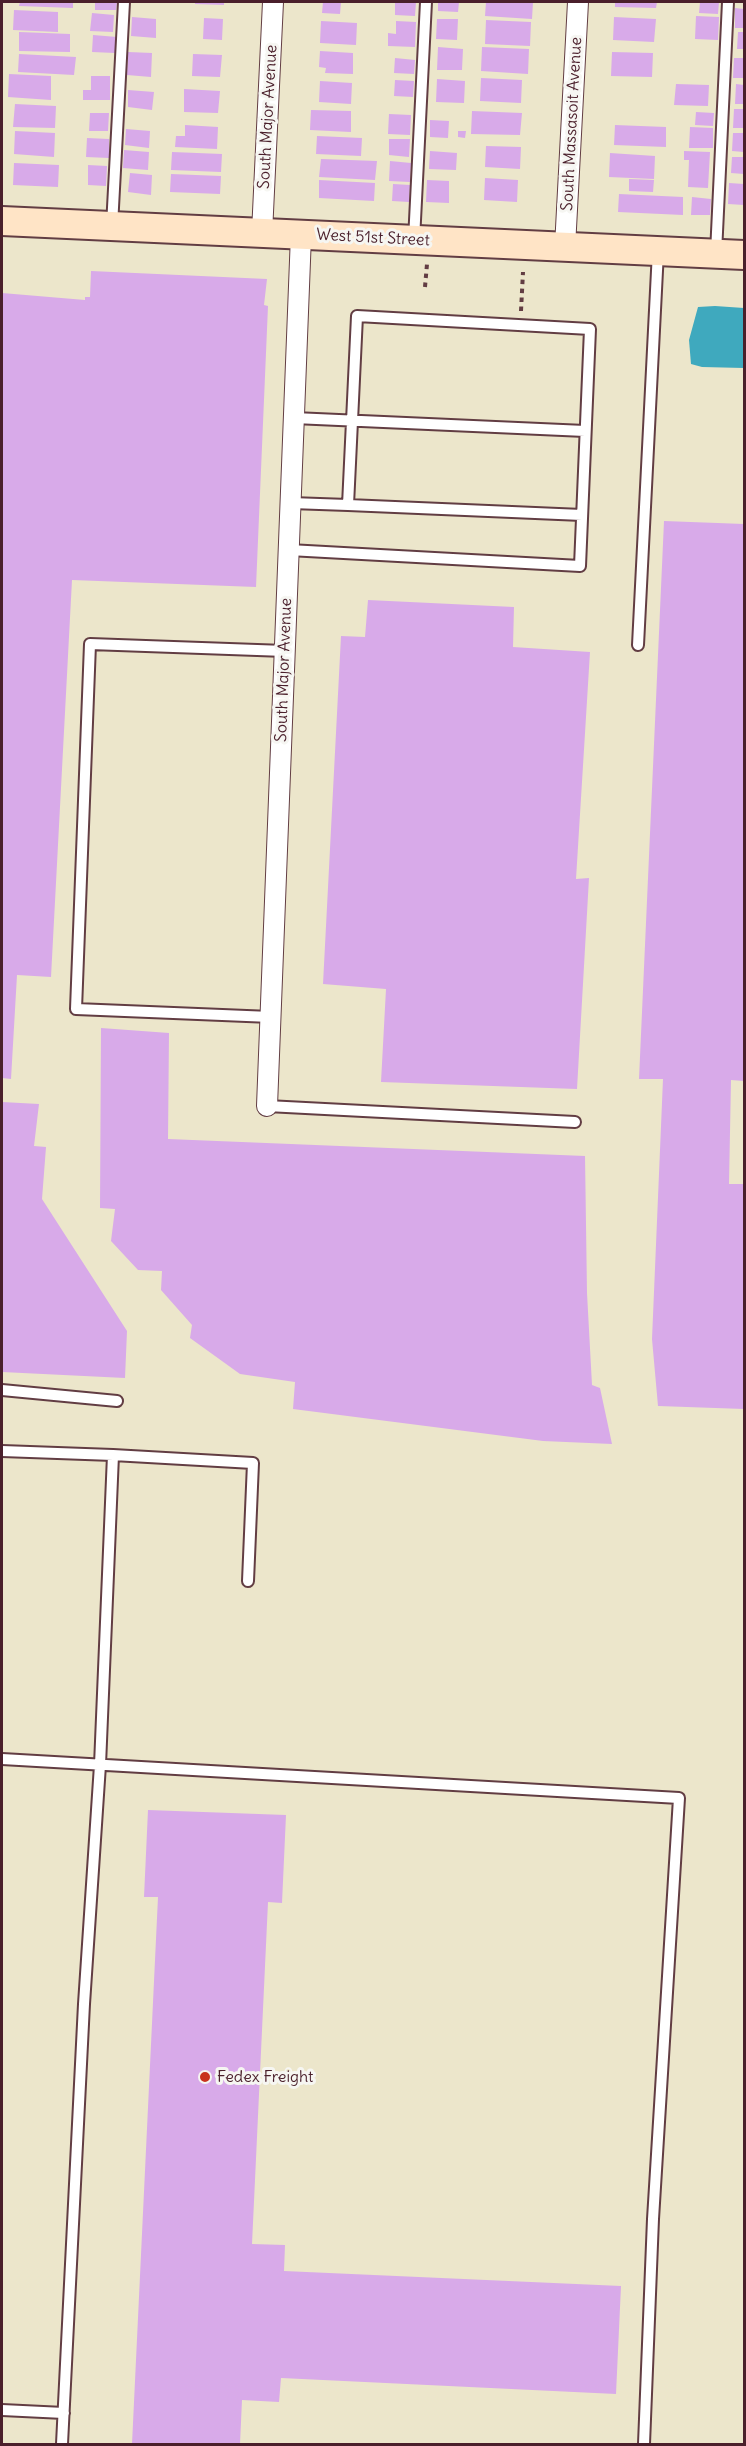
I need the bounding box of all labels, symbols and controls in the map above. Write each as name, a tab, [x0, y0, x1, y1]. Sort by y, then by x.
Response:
street label: South Massasoit Avenue	[558, 37, 586, 211]
street label: South Major Avenue	[255, 45, 281, 189]
street label: West 51st Street	[316, 225, 430, 251]
street label: South Major Avenue	[272, 598, 296, 742]
place label: Fedex Freight	[217, 2067, 313, 2087]
marker: Fedex Freight	[198, 2070, 212, 2084]

